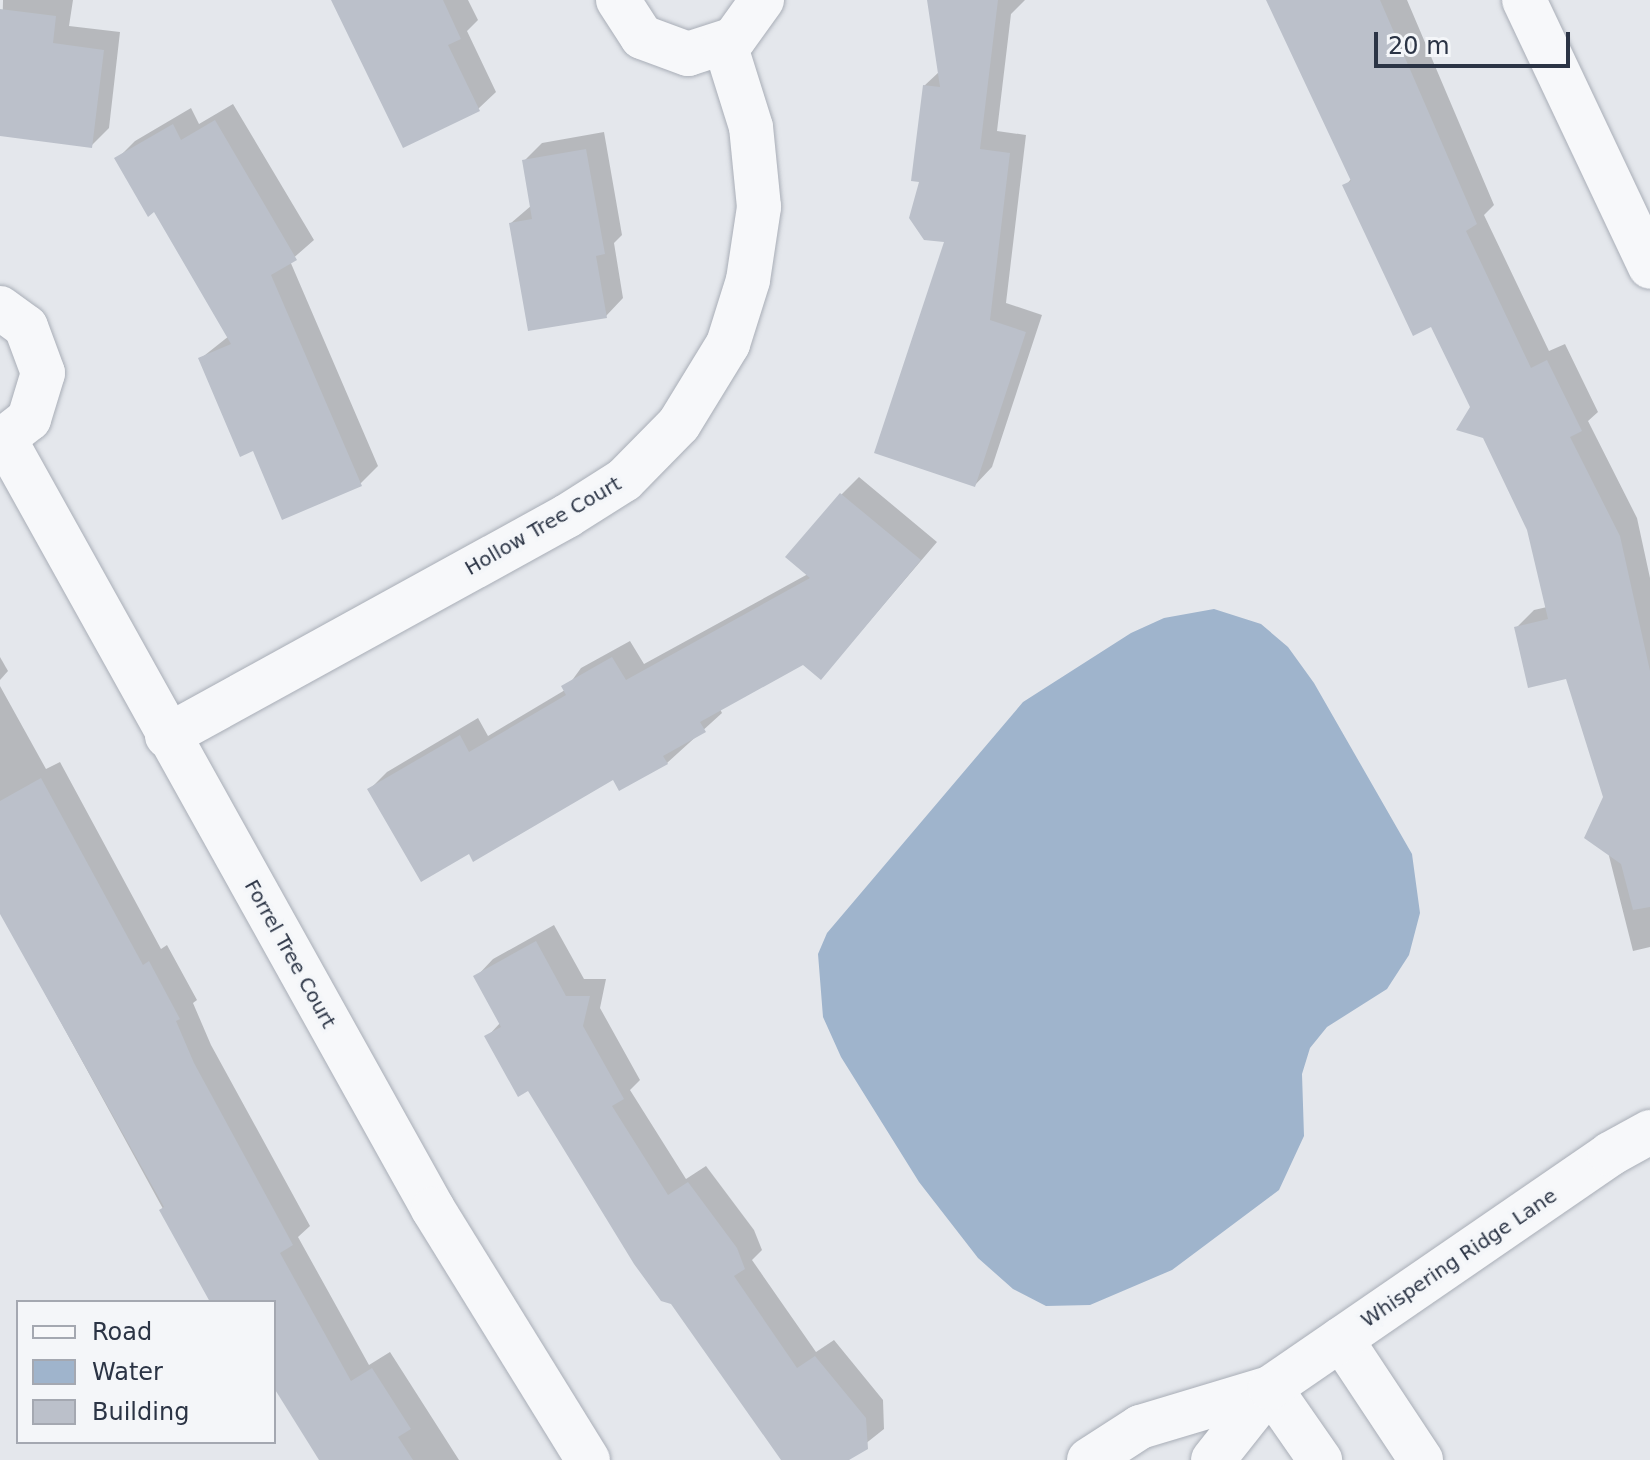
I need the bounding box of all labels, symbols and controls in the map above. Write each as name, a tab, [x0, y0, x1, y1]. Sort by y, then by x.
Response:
scale bar	[1378, 16, 1574, 66]
text: 20 m	[1388, 32, 1450, 60]
street label: Hollow Tree Court	[461, 472, 625, 580]
street label: Forrel Tree Court	[239, 876, 341, 1032]
street label: Whispering Ridge Lane	[1357, 1184, 1561, 1332]
legend	[16, 1300, 276, 1444]
text: Road	[92, 1318, 152, 1346]
text: Water	[92, 1358, 163, 1386]
text: Building	[92, 1398, 189, 1426]

